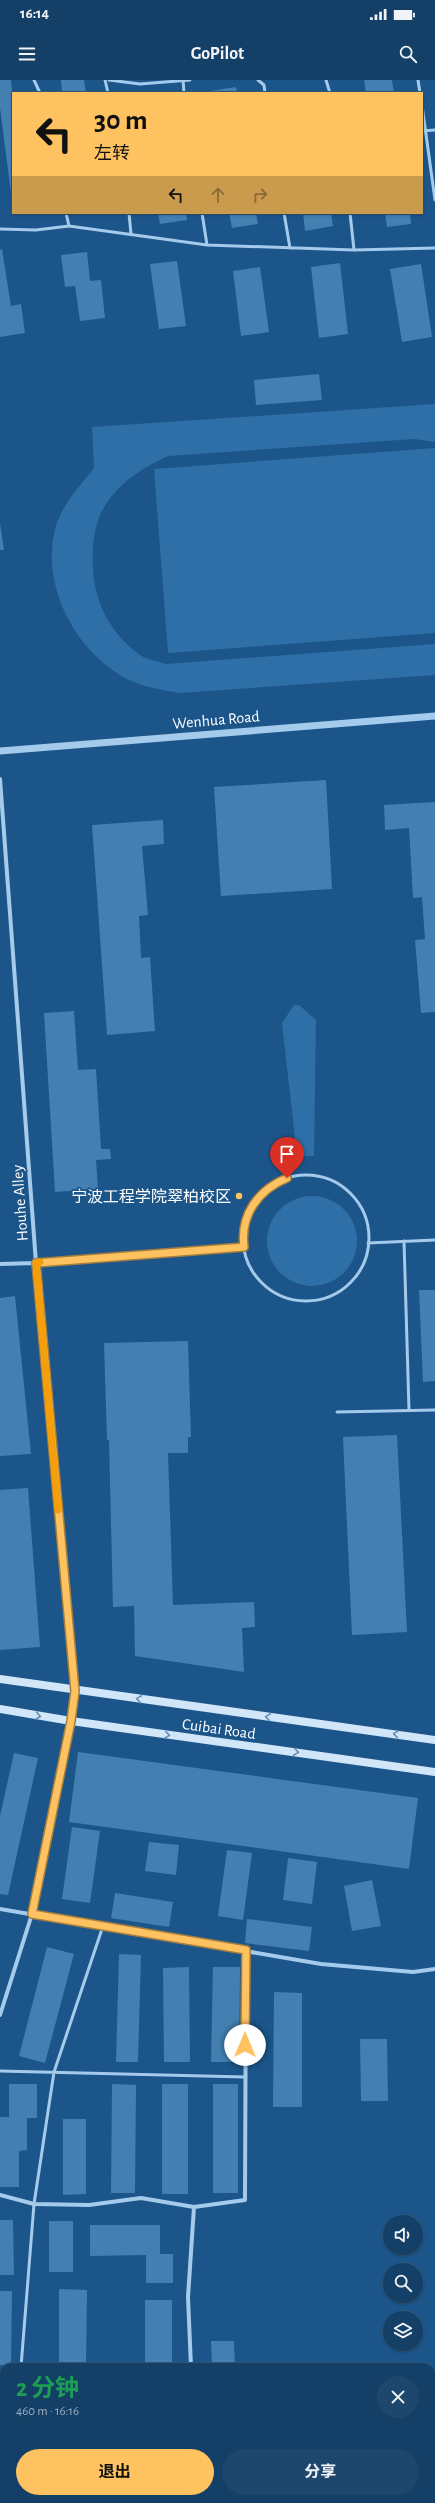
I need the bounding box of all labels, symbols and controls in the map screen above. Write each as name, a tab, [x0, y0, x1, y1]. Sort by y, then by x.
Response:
text: 16:14	[20, 6, 49, 21]
icon: menu	[16, 43, 38, 65]
icon: search	[397, 43, 419, 65]
text: GoPilot	[191, 45, 244, 63]
text: 30 m	[94, 107, 147, 135]
icon: left	[28, 108, 80, 160]
text: 左转	[94, 145, 130, 163]
icon: left	[165, 184, 187, 206]
icon: ahead	[207, 184, 229, 206]
icon: right	[249, 184, 271, 206]
street label: Wenhua Road	[172, 708, 260, 732]
pin	[270, 1137, 304, 1178]
icon: arrive	[276, 1143, 298, 1165]
street label: Houhe Alley	[9, 1164, 32, 1242]
place label: 宁波工程学院翠柏校区	[71, 1188, 231, 1205]
marker: 宁波工程学院翠柏校区	[234, 1191, 244, 1201]
one-way arrow	[136, 1695, 142, 1704]
one-way arrow	[35, 1711, 42, 1720]
one-way arrow	[265, 1713, 271, 1722]
street label: Cuibai Road	[181, 1716, 257, 1742]
one-way arrow	[164, 1730, 170, 1739]
one-way arrow	[393, 1730, 399, 1739]
one-way arrow	[293, 1747, 299, 1756]
position arrow	[224, 2024, 266, 2066]
map controls	[383, 2215, 423, 2351]
button: sound	[383, 2215, 423, 2255]
button: search	[383, 2263, 423, 2303]
button: layers	[383, 2311, 423, 2351]
button: close	[377, 2376, 419, 2418]
text: 2 分钟	[16, 2377, 79, 2401]
text: 460 m · 16:16	[16, 2405, 79, 2418]
button: 退出	[16, 2449, 214, 2495]
button: 分享	[222, 2449, 419, 2495]

